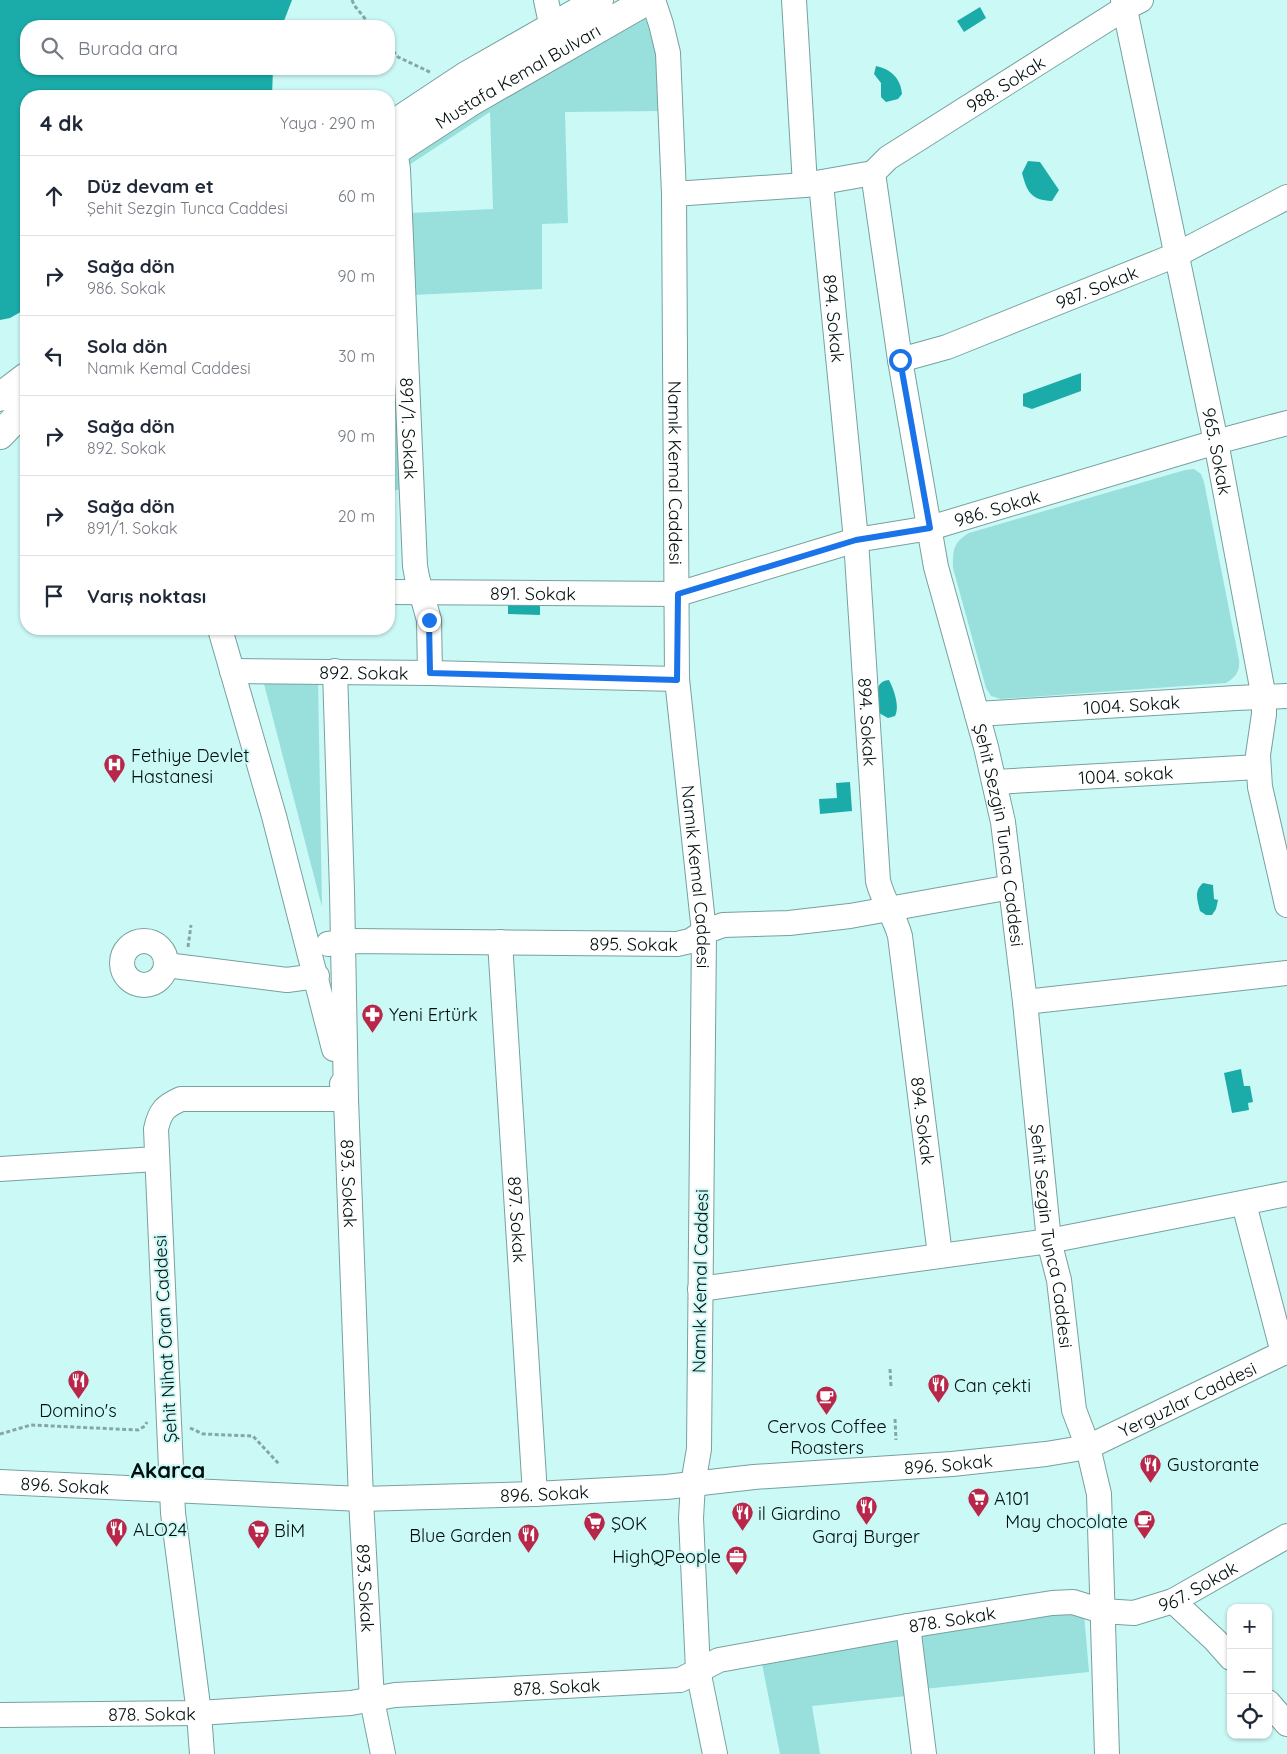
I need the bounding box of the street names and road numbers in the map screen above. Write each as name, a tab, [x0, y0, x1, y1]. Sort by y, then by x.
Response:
street label: Mustafa Kemal Bulvarı	[430, 18, 604, 134]
street label: 988. Sokak	[962, 50, 1049, 117]
street label: 987. Sokak	[1052, 260, 1141, 314]
street label: 894. Sokak	[819, 273, 850, 364]
street label: 891/1. Sokak	[395, 377, 423, 480]
street label: Namık Kemal Caddesi	[664, 381, 688, 565]
street label: 965. Sokak	[1198, 405, 1237, 497]
street label: 986. Sokak	[951, 484, 1043, 532]
street label: 891. Sokak	[490, 581, 576, 605]
street label: 892. Sokak	[319, 660, 409, 684]
street label: 894. Sokak	[853, 677, 882, 767]
street label: 1004. Sokak	[1083, 690, 1181, 719]
street label: Şehit Sezgin Tunca Caddesi	[968, 721, 1030, 948]
street label: 1004. sokak	[1078, 760, 1174, 789]
street label: Namık Kemal Caddesi	[677, 784, 716, 969]
street label: 895. Sokak	[589, 932, 678, 956]
street label: 894. Sokak	[906, 1075, 940, 1166]
street label: Şehit Sezgin Tunca Caddesi	[1026, 1123, 1078, 1349]
street label: 893. Sokak	[336, 1139, 362, 1228]
street label: 897. Sokak	[503, 1175, 532, 1263]
street label: Namık Kemal Caddesi	[687, 1189, 713, 1373]
street label: Şehit Nihat Oran Caddesi	[148, 1234, 182, 1444]
street label: Yerguzlar Caddesi	[1115, 1356, 1260, 1442]
street label: 896. Sokak	[903, 1448, 994, 1479]
street label: 896. Sokak	[20, 1471, 110, 1499]
street label: 896. Sokak	[500, 1480, 589, 1506]
street label: 893. Sokak	[352, 1543, 380, 1633]
street label: 967. Sokak	[1155, 1555, 1241, 1616]
street label: 878. Sokak	[907, 1601, 997, 1637]
street label: 878. Sokak	[512, 1673, 601, 1700]
street label: 878. Sokak	[108, 1702, 196, 1725]

